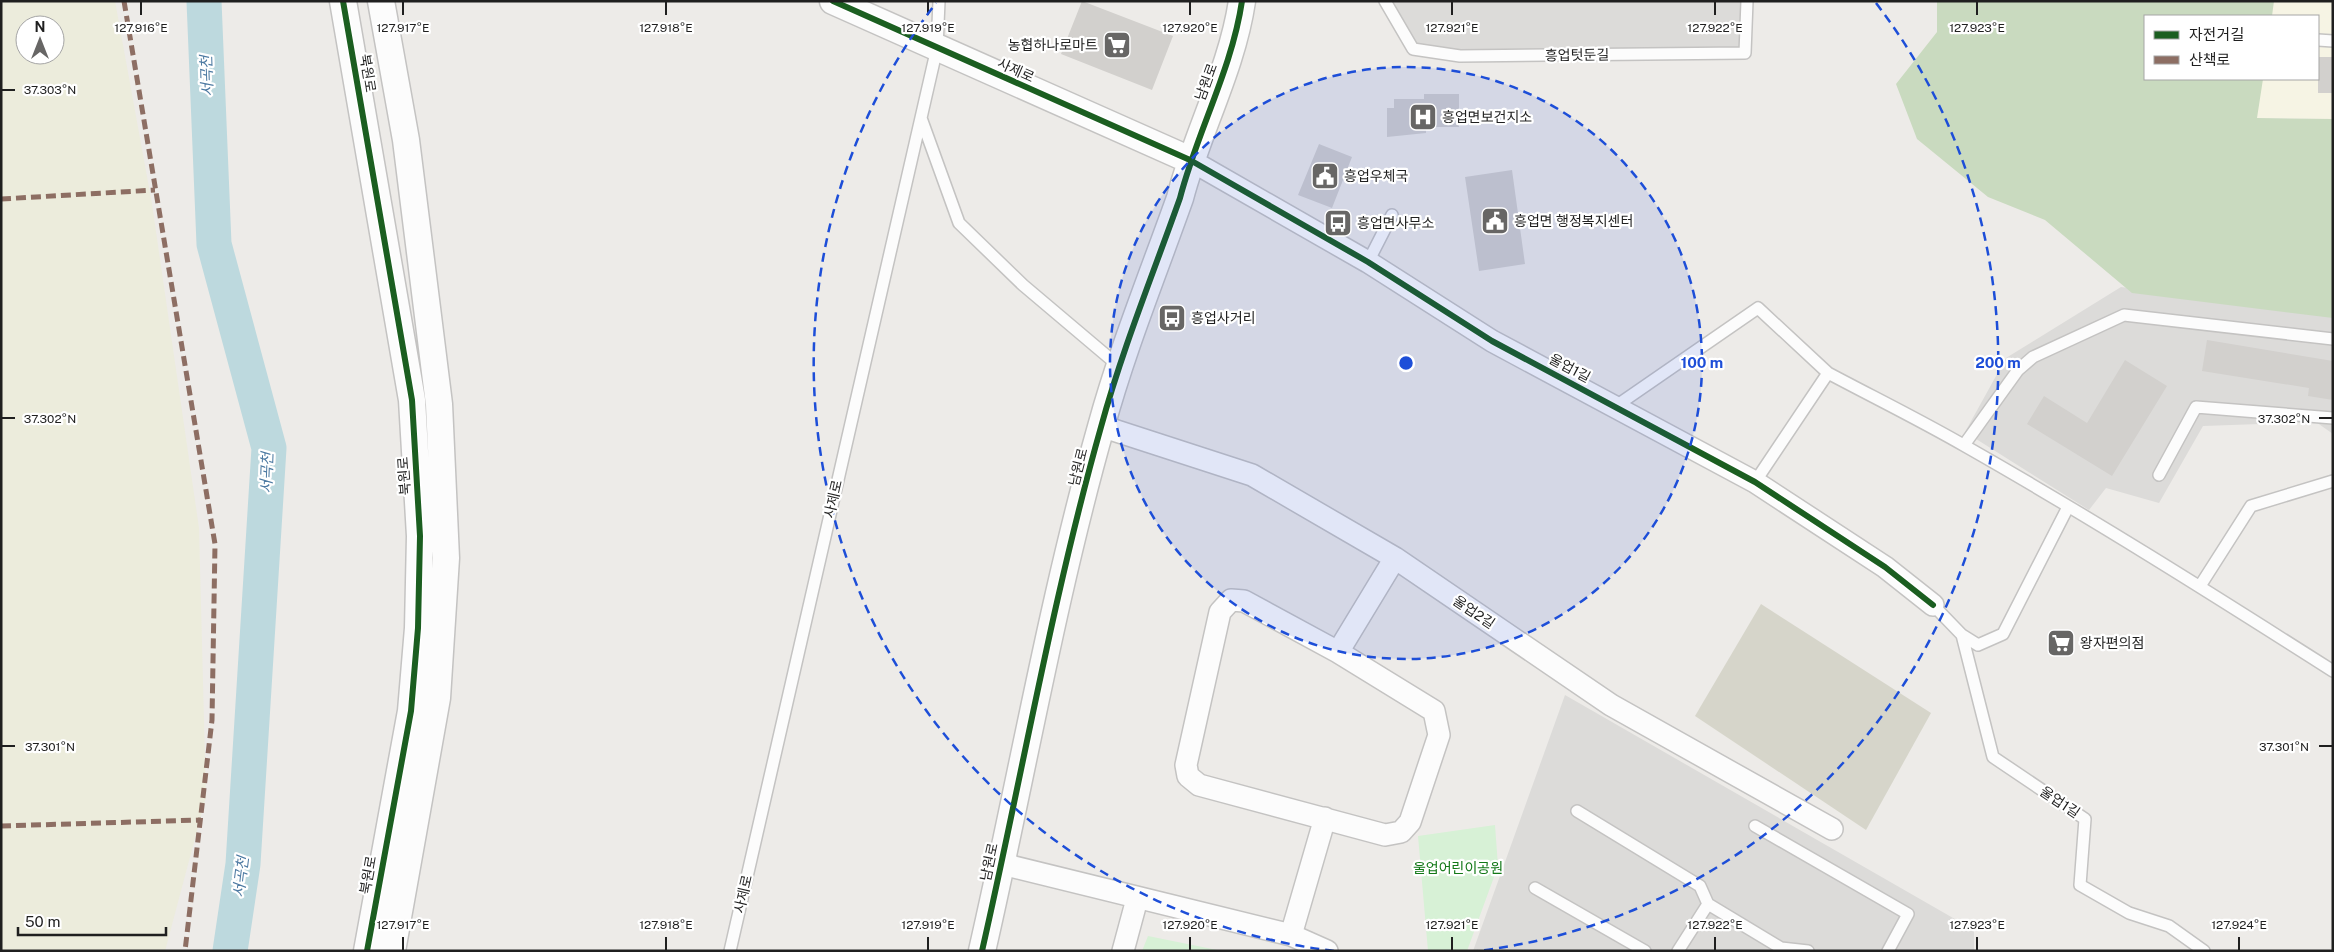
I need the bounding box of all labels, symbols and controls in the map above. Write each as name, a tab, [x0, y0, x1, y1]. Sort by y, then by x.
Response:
north arrow	[15, 15, 65, 65]
legend	[2144, 15, 2319, 80]
text: N	[35, 19, 45, 35]
text: 127.916°E	[114, 21, 168, 35]
text: 127.917°E	[376, 21, 430, 35]
text: 127.918°E	[639, 21, 693, 35]
text: 127.919°E	[901, 21, 955, 35]
text: 127.920°E	[1162, 21, 1218, 35]
text: 127.921°E	[1425, 21, 1479, 35]
text: 127.922°E	[1687, 21, 1743, 35]
text: 127.923°E	[1949, 21, 2005, 35]
text: 자전거길	[2189, 26, 2244, 43]
supermarket icon: 농협하나로마트	[1102, 30, 1132, 60]
place label: 농협하나로마트	[1008, 37, 1098, 53]
street label: 흥업텃둔길	[1545, 46, 1609, 64]
text: 산책로	[2189, 51, 2230, 68]
water label: 서곡천	[197, 53, 216, 97]
street label: 북원로	[357, 53, 379, 93]
street label: 사제로	[995, 55, 1037, 85]
street label: 남원로	[1192, 61, 1220, 103]
text: 37.303°N	[24, 83, 76, 97]
hospital icon: 흥업면보건지소	[1408, 102, 1438, 132]
place label: 흥업면보건지소	[1442, 109, 1532, 125]
public building icon: 흥업우체국	[1310, 161, 1340, 191]
place label: 흥업우체국	[1344, 168, 1409, 184]
public building icon: 흥업면 행정복지센터	[1480, 206, 1510, 236]
bus stop icon: 흥업면사무소	[1323, 208, 1353, 238]
place label: 흥업면 행정복지센터	[1514, 213, 1633, 229]
place label: 흥업면사무소	[1357, 215, 1434, 231]
bus stop icon: 흥업사거리	[1157, 303, 1187, 333]
place label: 흥업사거리	[1191, 310, 1255, 326]
street label: 울업1길	[1547, 351, 1593, 385]
centre of rings	[1397, 354, 1415, 372]
text: 100 m	[1681, 354, 1723, 371]
text: 200 m	[1975, 354, 2021, 371]
text: 37.302°N	[24, 412, 76, 426]
text: 37.302°N	[2258, 412, 2310, 426]
street label: 남원로	[1066, 446, 1090, 488]
water label: 서곡천	[257, 450, 276, 494]
street label: 북원로	[395, 456, 413, 496]
street label: 사제로	[821, 478, 845, 520]
street label: 울업2길	[1450, 592, 1498, 632]
supermarket icon: 왕자편의점	[2046, 628, 2076, 658]
place label: 왕자편의점	[2080, 635, 2144, 651]
text: 37.301°N	[25, 740, 75, 754]
text: 37.301°N	[2259, 740, 2309, 754]
street label: 울업1길	[2037, 783, 2083, 821]
street label: 남원로	[977, 841, 1001, 883]
water label: 서곡천	[230, 853, 252, 899]
street label: 북원로	[357, 854, 379, 895]
park label: 울업어린이공원	[1413, 860, 1503, 876]
street label: 사제로	[731, 873, 755, 915]
scale bar	[18, 904, 165, 936]
text: 50 m	[25, 913, 60, 930]
text: 127.917°E	[376, 918, 430, 932]
text: 127.918°E	[639, 918, 693, 932]
text: 127.919°E	[901, 918, 955, 932]
text: 127.920°E	[1162, 918, 1218, 932]
text: 127.921°E	[1425, 918, 1479, 932]
text: 127.922°E	[1687, 918, 1743, 932]
text: 127.923°E	[1949, 918, 2005, 932]
text: 127.924°E	[2211, 918, 2267, 932]

